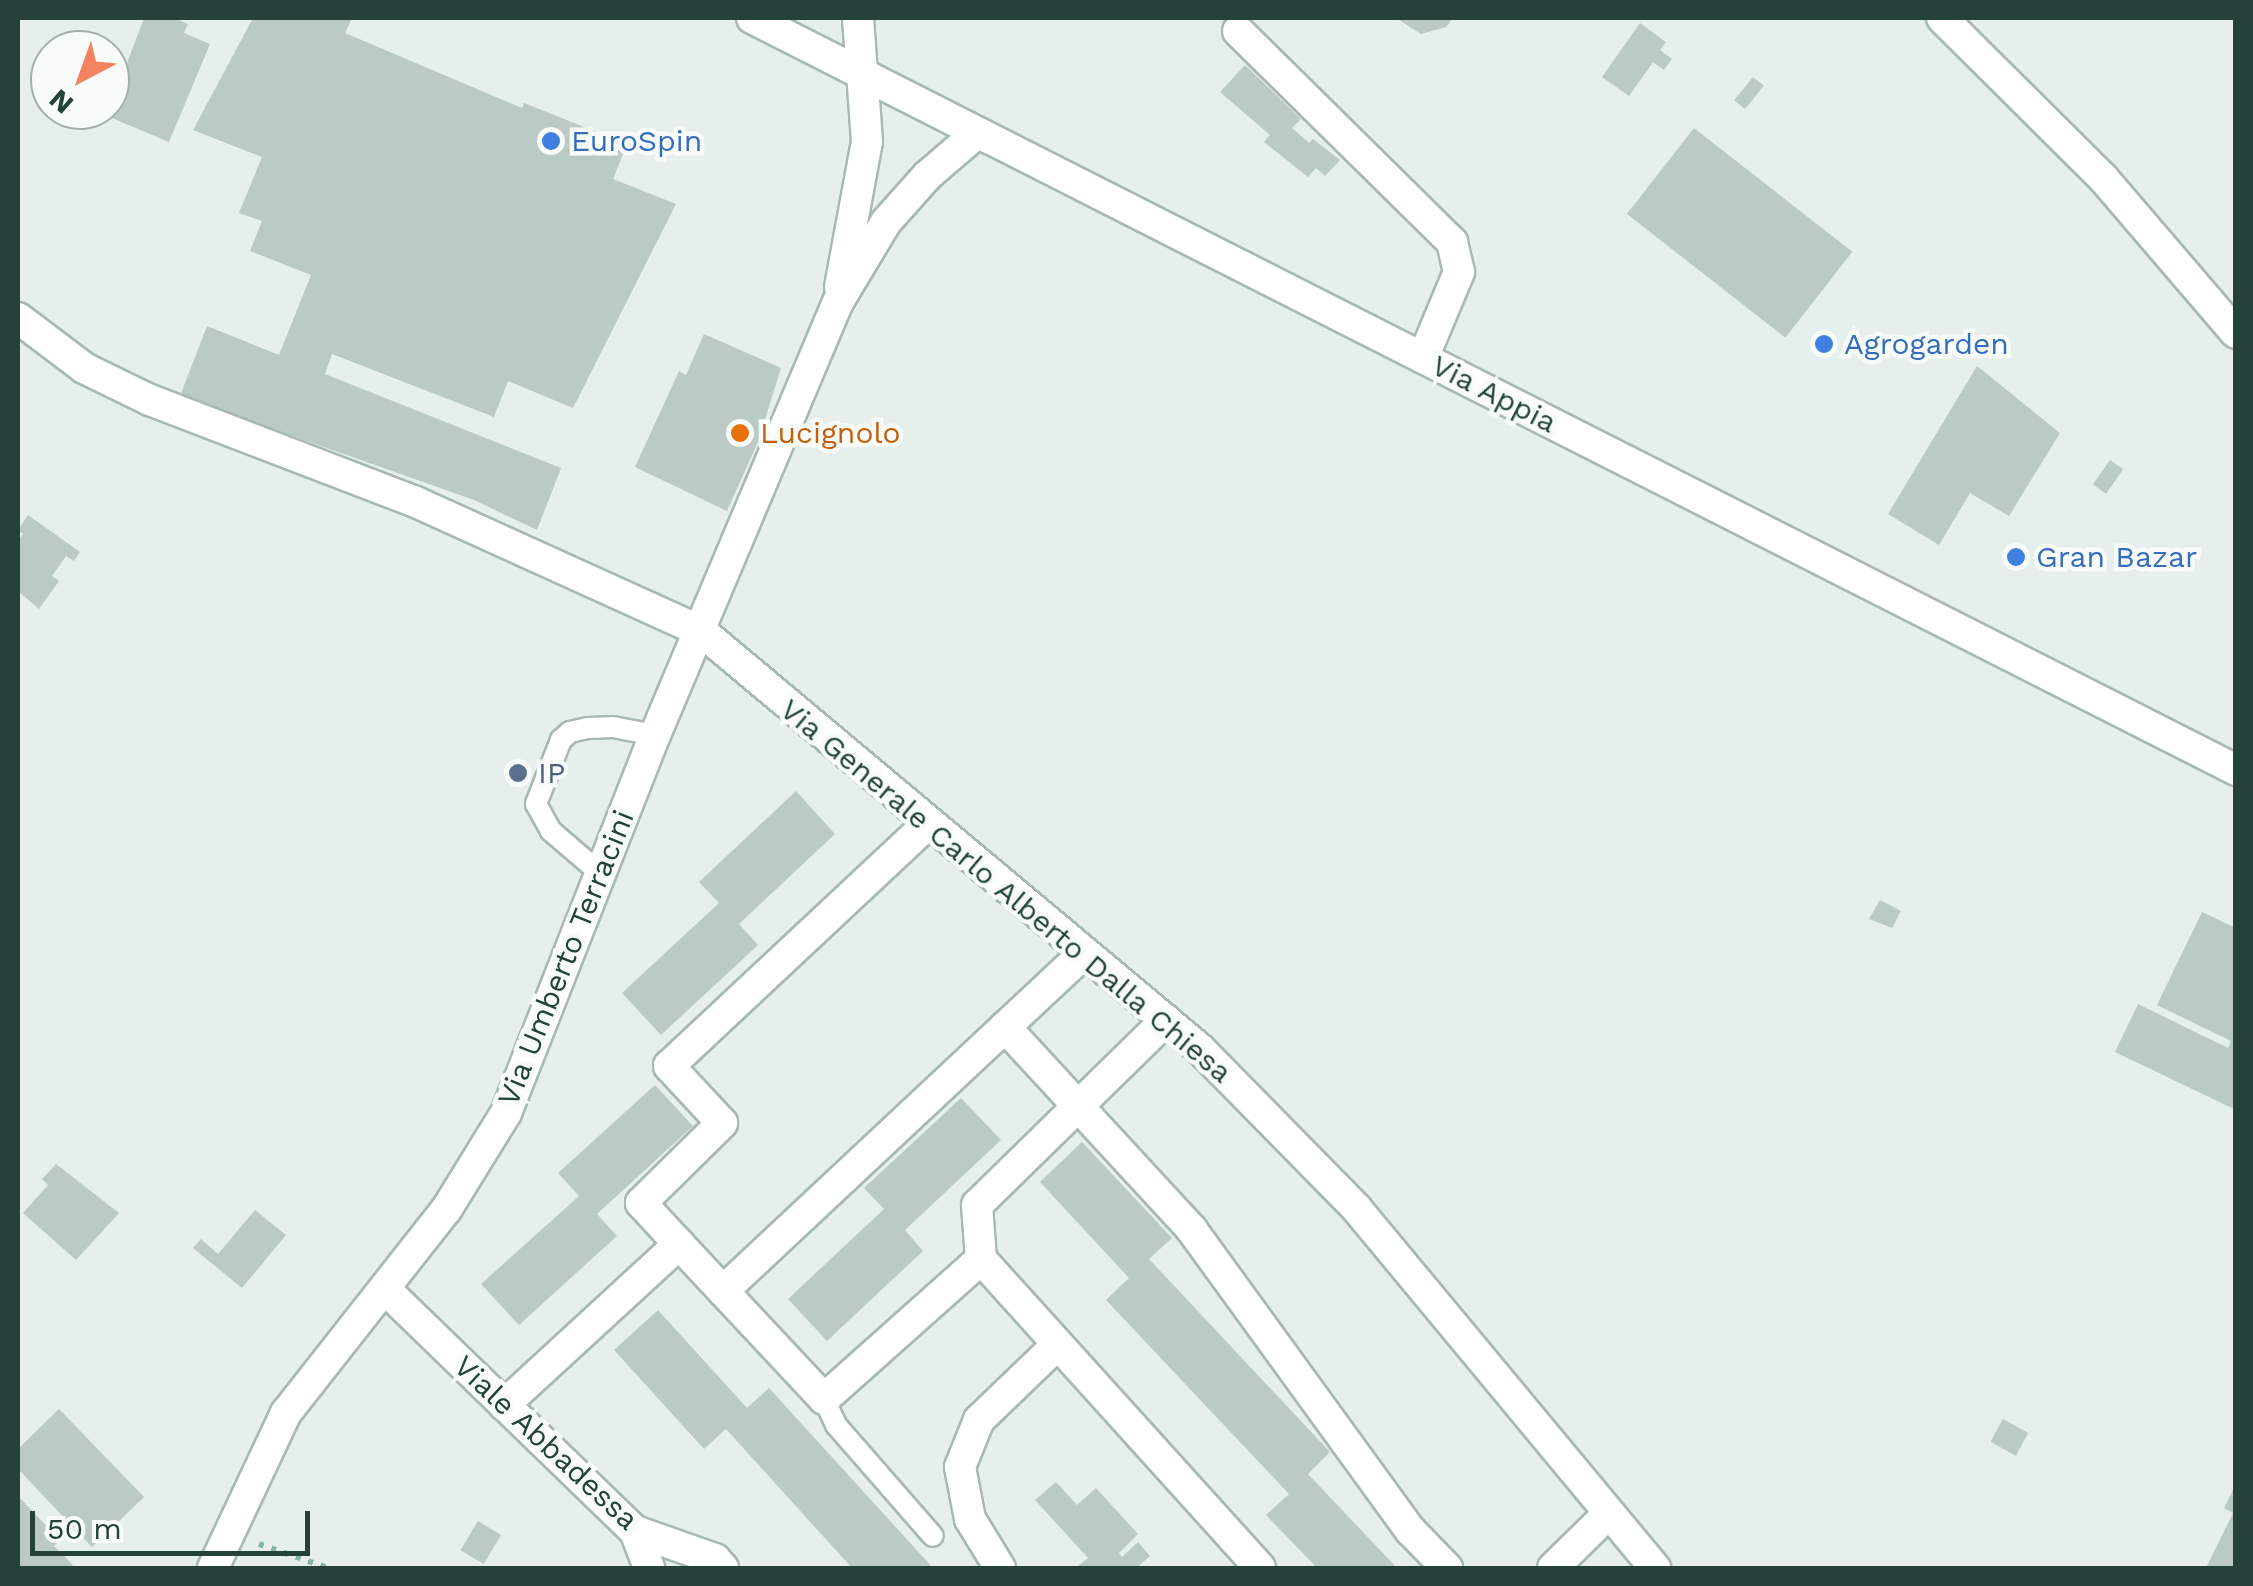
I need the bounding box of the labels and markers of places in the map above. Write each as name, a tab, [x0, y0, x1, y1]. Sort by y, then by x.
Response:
place label: EuroSpin	[571, 123, 702, 159]
marker: EuroSpin	[540, 130, 562, 152]
place label: Agrogarden	[1844, 326, 2009, 362]
marker: Agrogarden	[1813, 333, 1835, 355]
place label: Lucignolo	[760, 415, 901, 451]
marker: Lucignolo	[729, 422, 751, 444]
place label: Gran Bazar	[2036, 539, 2197, 575]
marker: Gran Bazar	[2005, 546, 2027, 568]
place label: IP	[538, 755, 565, 791]
marker: IP	[507, 762, 529, 784]

